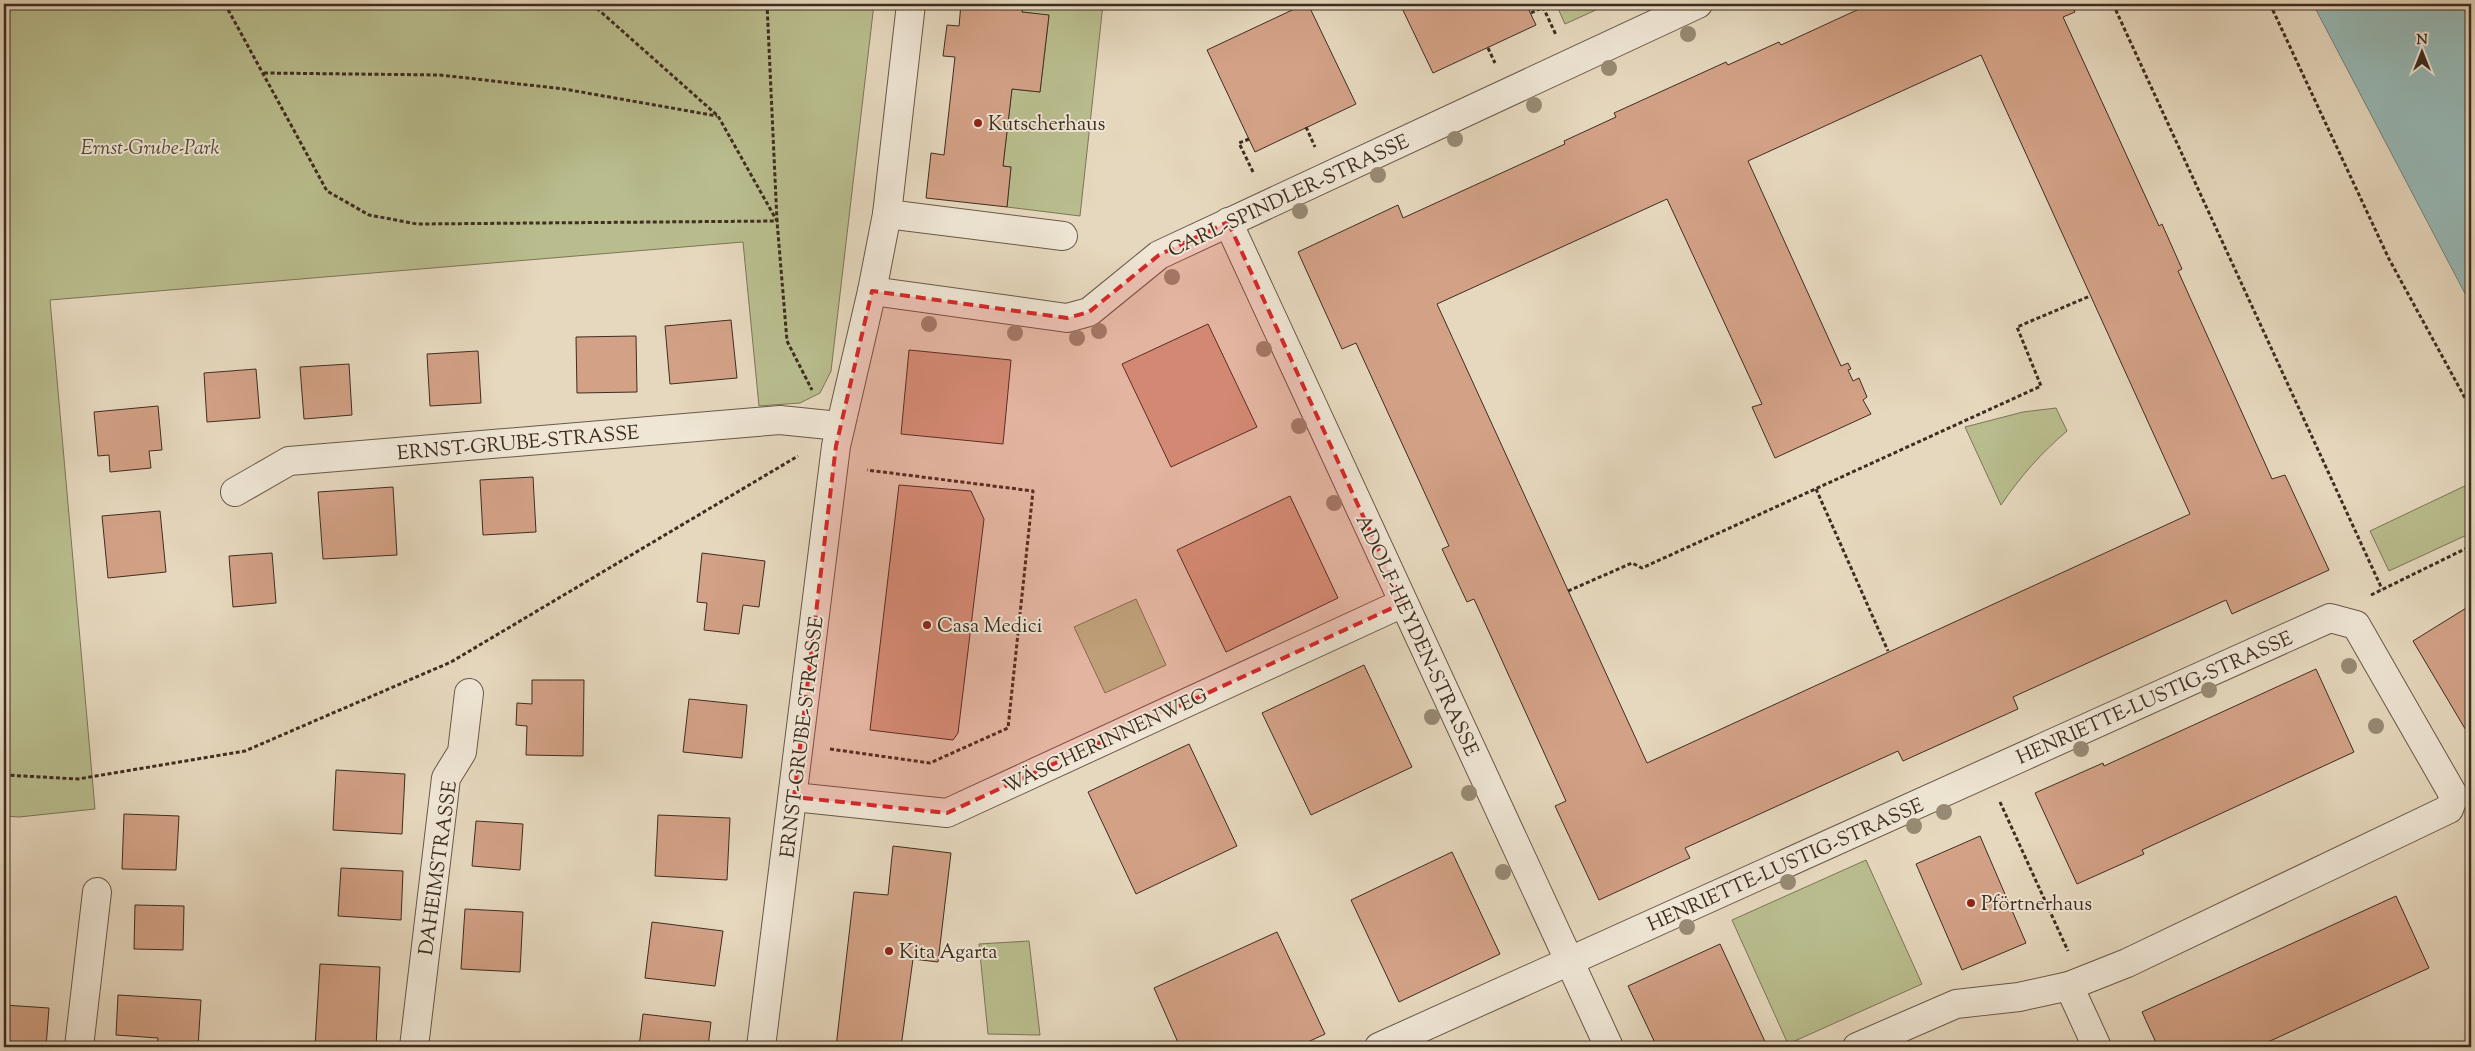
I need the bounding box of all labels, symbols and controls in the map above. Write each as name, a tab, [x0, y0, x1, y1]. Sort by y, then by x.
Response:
north arrow	[2398, 28, 2448, 78]
text: N	[2416, 31, 2428, 51]
place label: Kutscherhaus	[988, 111, 1105, 140]
marker: Kutscherhaus	[972, 117, 984, 129]
street label: CARL-SPINDLER-STRASSE	[1164, 129, 1414, 266]
park label: Ernst-Grube-Park	[80, 135, 220, 164]
street label: ERNST-GRUBE-STRASSE	[396, 419, 641, 470]
street label: ADOLF-HEYDEN-STRASSE	[1347, 511, 1485, 762]
place label: Casa Medici	[937, 613, 1043, 642]
street label: ERNST-GRUBE-STRASSE	[774, 615, 833, 860]
marker: Casa Medici	[921, 619, 933, 631]
street label: HENRIETTE-LUSTIG-STRASSE	[2012, 625, 2298, 773]
street label: WÄSCHERINNENWEG	[999, 682, 1213, 802]
street label: DAHEIMSTRASSE	[413, 779, 466, 957]
street label: HENRIETTE-LUSTIG-STRASSE	[1643, 792, 1929, 940]
place label: Pförtnerhaus	[1981, 891, 2092, 920]
marker: Pförtnerhaus	[1965, 897, 1977, 909]
place label: Kita Agarta	[899, 939, 997, 968]
marker: Kita Agarta	[883, 945, 895, 957]

